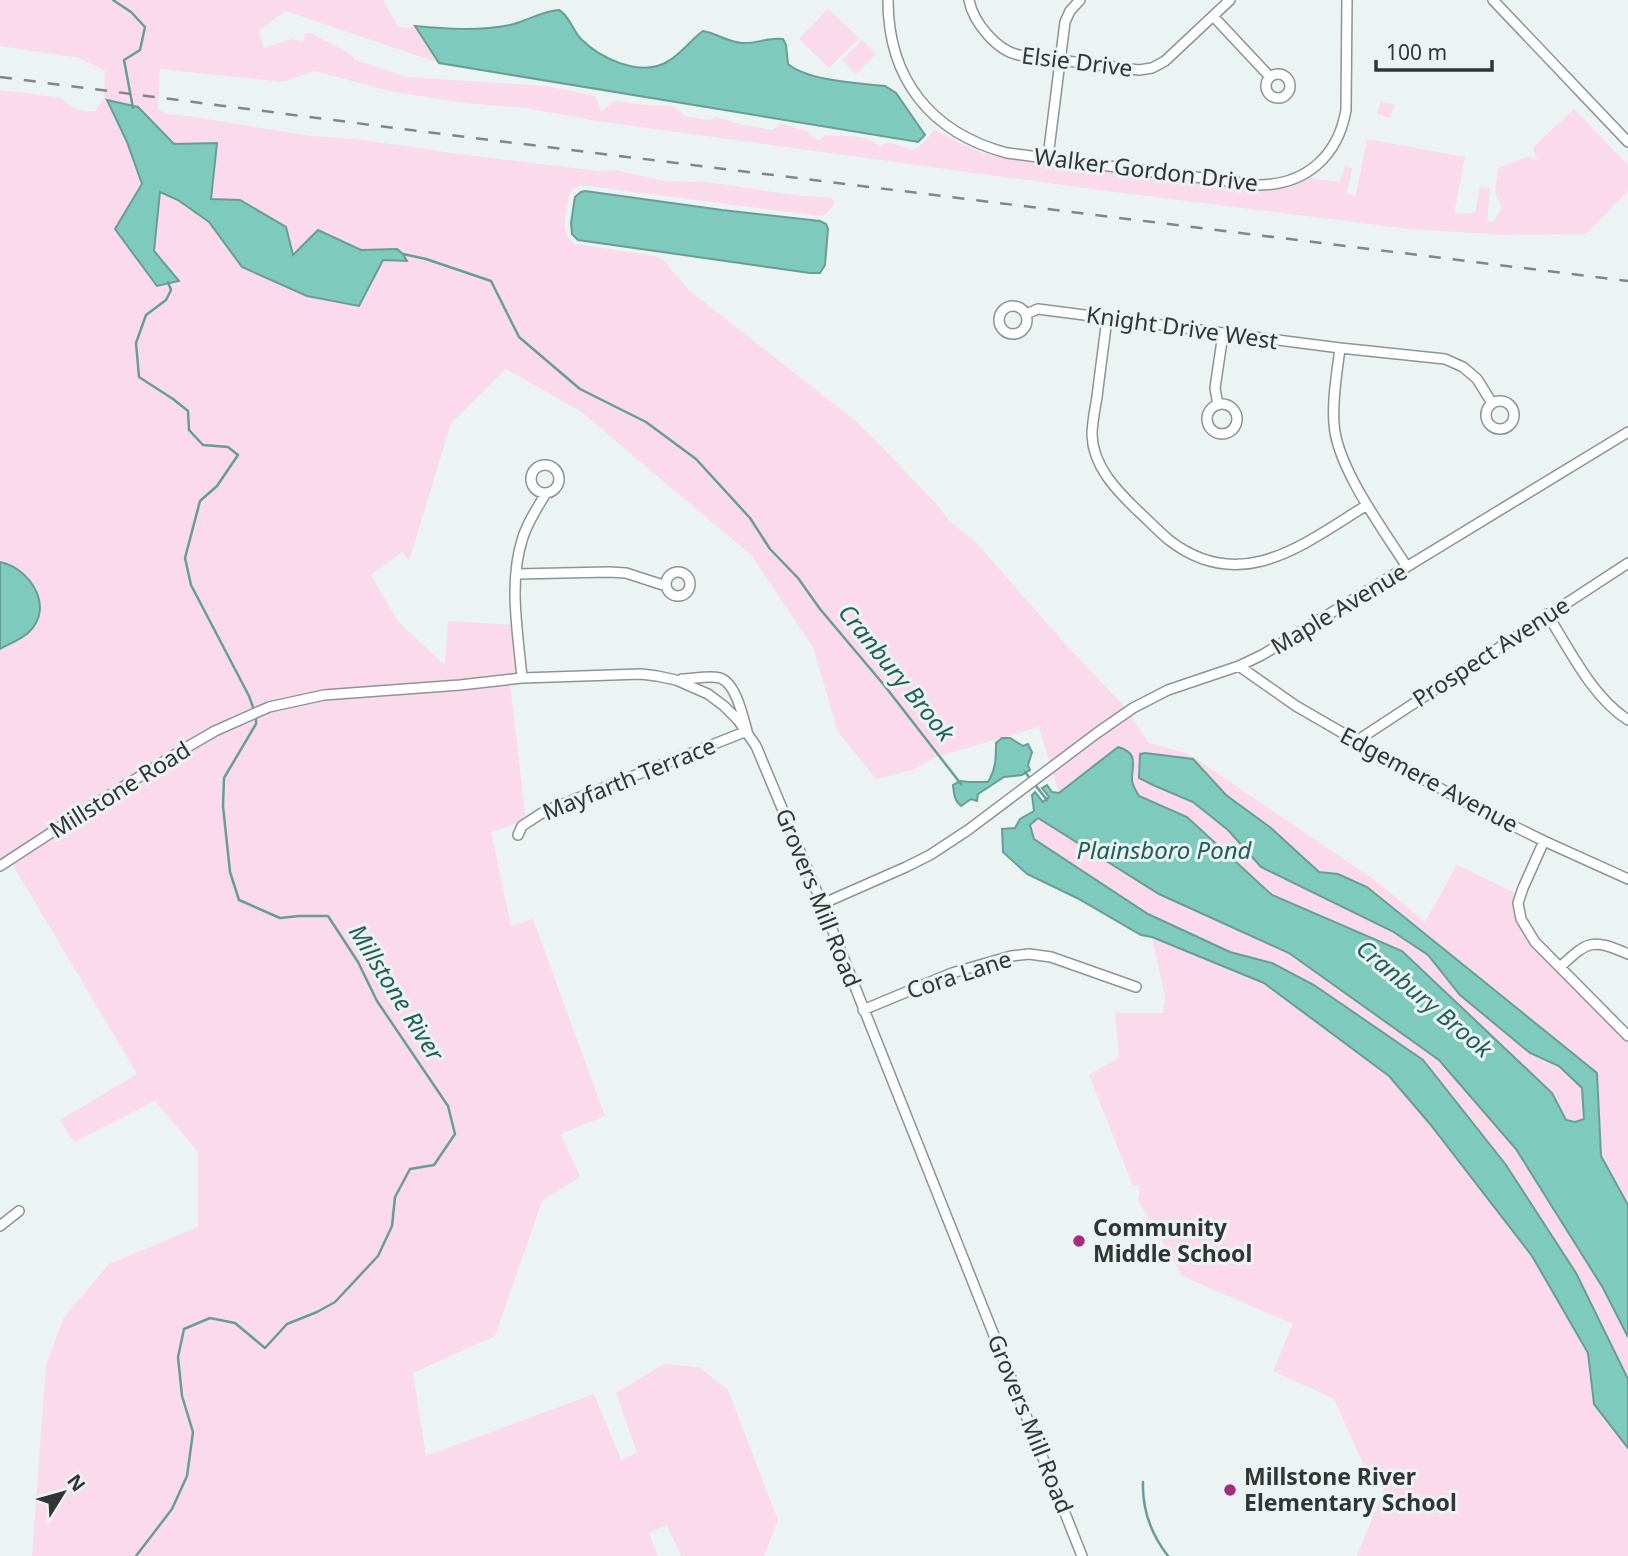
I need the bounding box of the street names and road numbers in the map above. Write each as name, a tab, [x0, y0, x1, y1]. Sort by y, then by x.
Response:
street label: Elsie Drive	[1020, 38, 1134, 84]
street label: Walker Gordon Drive	[1032, 139, 1260, 199]
street label: Knight Drive West	[1084, 298, 1280, 356]
street label: Maple Avenue	[1264, 555, 1413, 661]
street label: Prospect Avenue	[1406, 588, 1575, 714]
street label: Edgemere Avenue	[1335, 719, 1524, 840]
street label: Mayfarth Terrace	[537, 729, 720, 827]
street label: Millstone Road	[43, 733, 196, 845]
street label: Grovers Mill Road	[768, 803, 869, 992]
street label: Cora Lane	[902, 942, 1015, 1006]
street label: Grovers Mill Road	[980, 1329, 1081, 1518]

